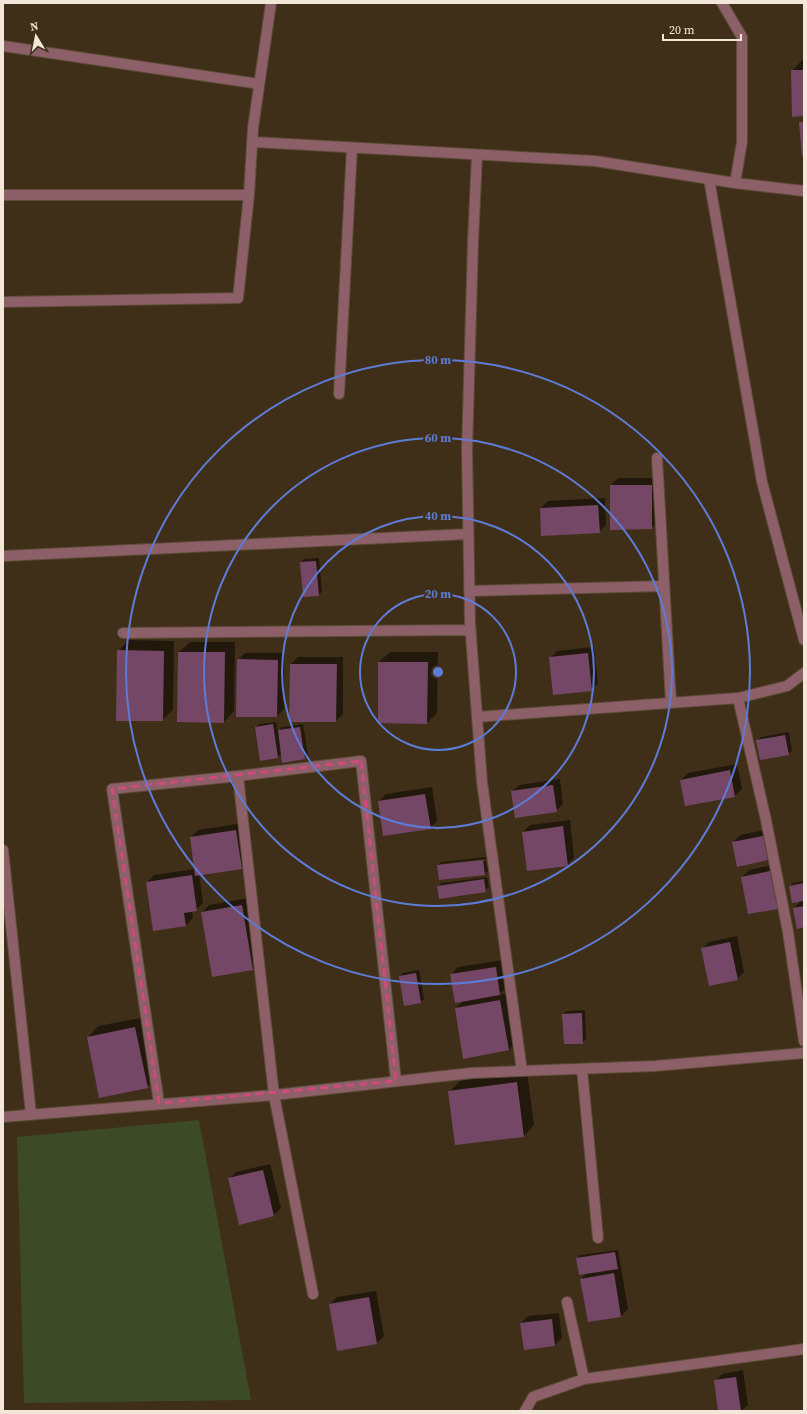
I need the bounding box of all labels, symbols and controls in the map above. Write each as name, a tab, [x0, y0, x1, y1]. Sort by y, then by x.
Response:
north arrow	[16, 16, 56, 56]
scale bar	[663, 16, 741, 42]
text: N	[29, 19, 40, 35]
text: 20 m	[669, 22, 695, 38]
text: 80 m	[425, 352, 451, 368]
text: 60 m	[425, 430, 451, 446]
text: 40 m	[425, 508, 451, 524]
text: 20 m	[425, 586, 451, 602]
centre of rings	[431, 665, 445, 679]

